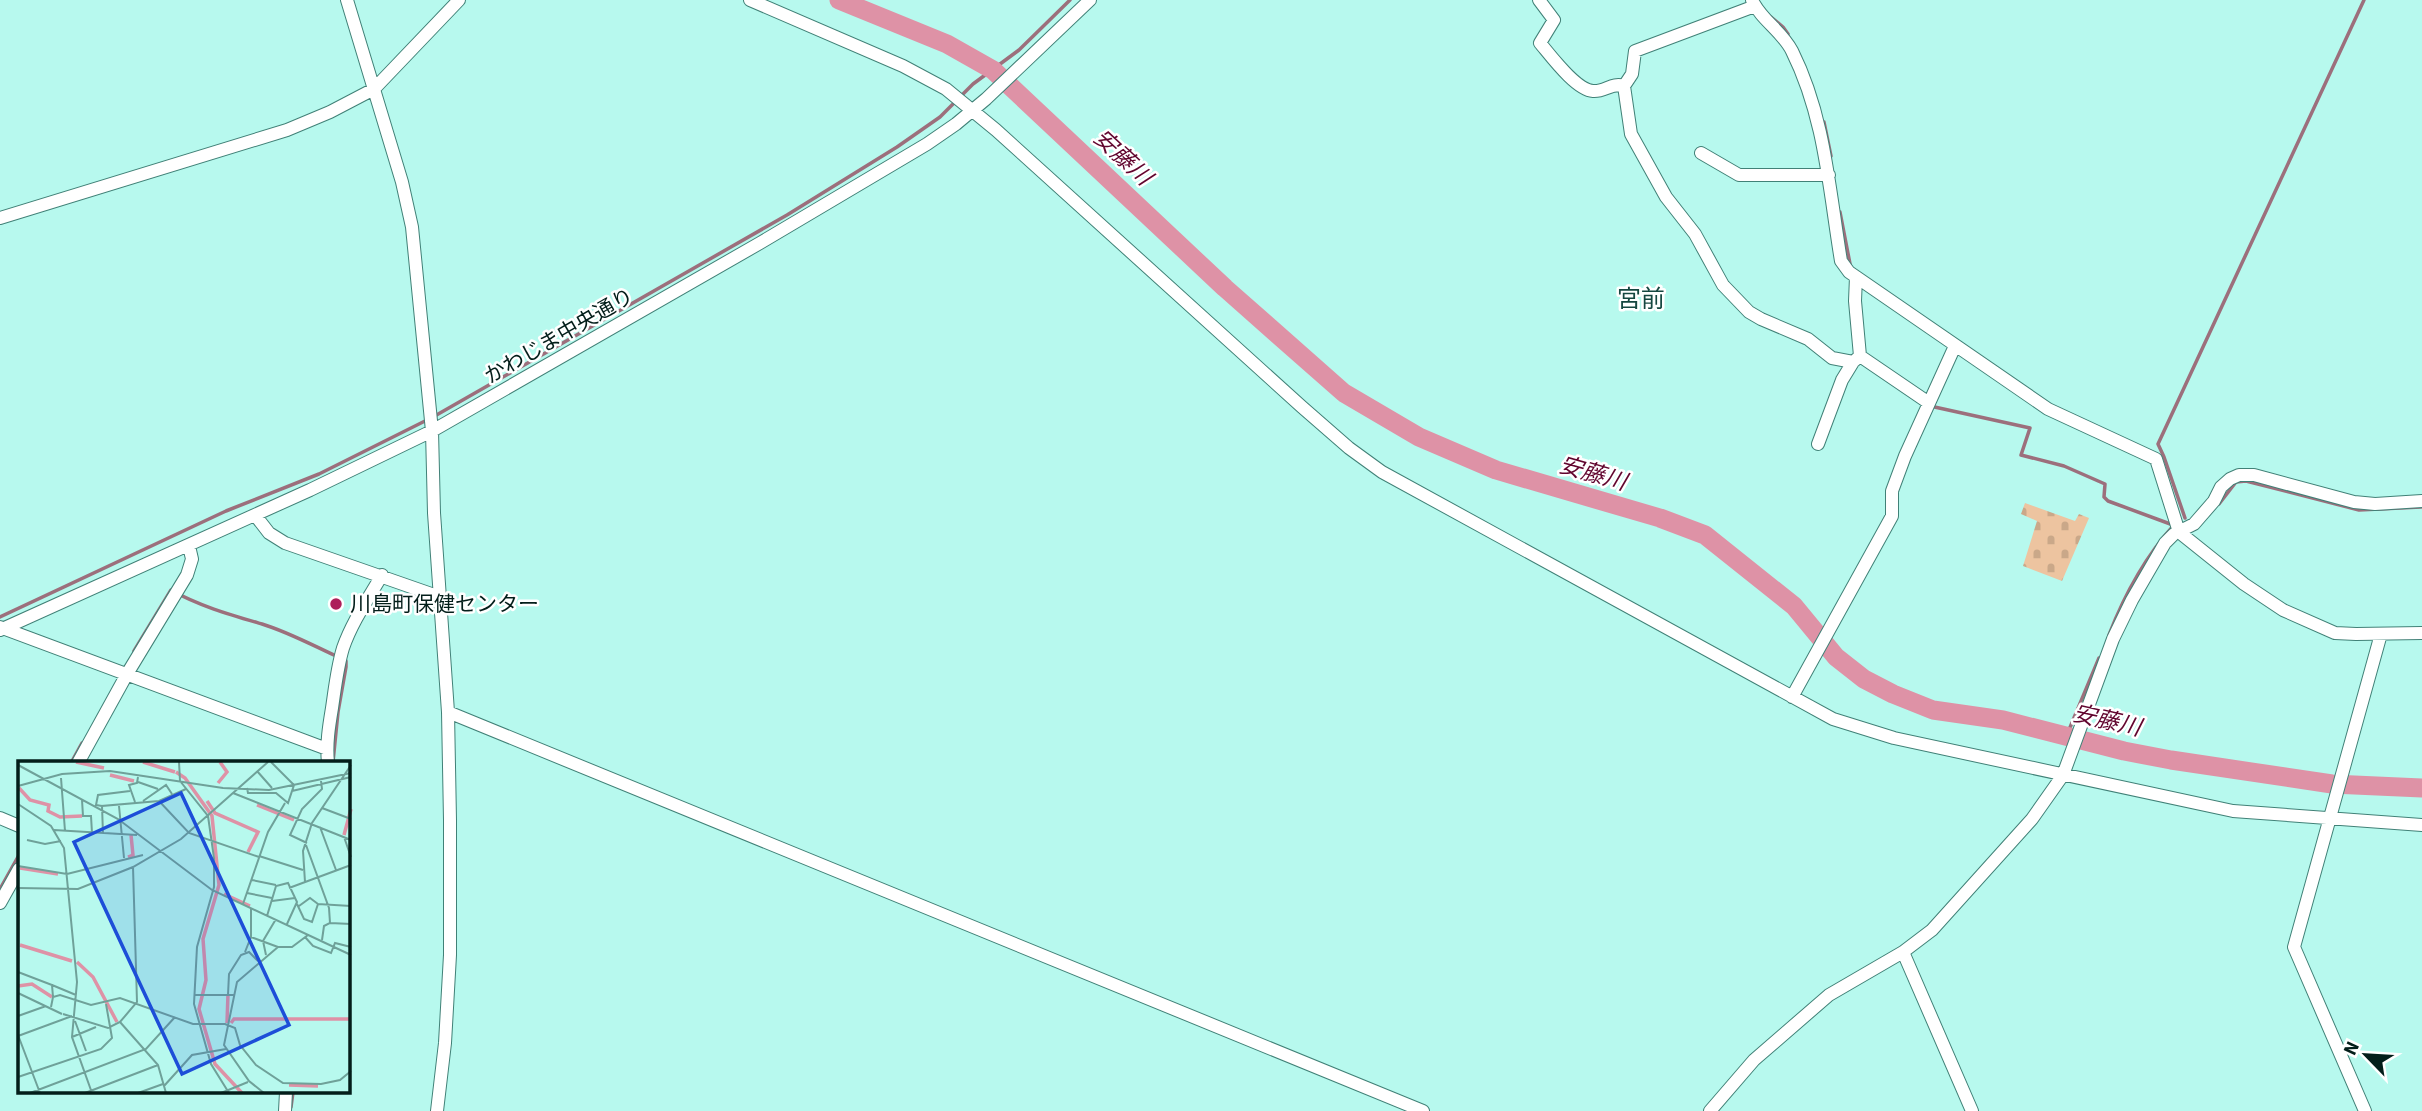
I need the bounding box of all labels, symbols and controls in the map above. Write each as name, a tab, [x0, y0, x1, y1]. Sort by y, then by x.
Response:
water label: 安藤川	[1086, 122, 1161, 195]
street label: かわじま中央通り	[479, 281, 639, 391]
district label: 宮前	[1617, 282, 1665, 317]
water label: 安藤川	[1555, 448, 1633, 500]
place label: 川島町保健センター	[350, 589, 539, 619]
marker: 川島町保健センター	[328, 596, 344, 612]
water label: 安藤川	[2070, 697, 2147, 745]
inset map	[18, 761, 350, 1094]
north arrow	[2331, 1020, 2401, 1090]
text: N	[2337, 1037, 2367, 1060]

